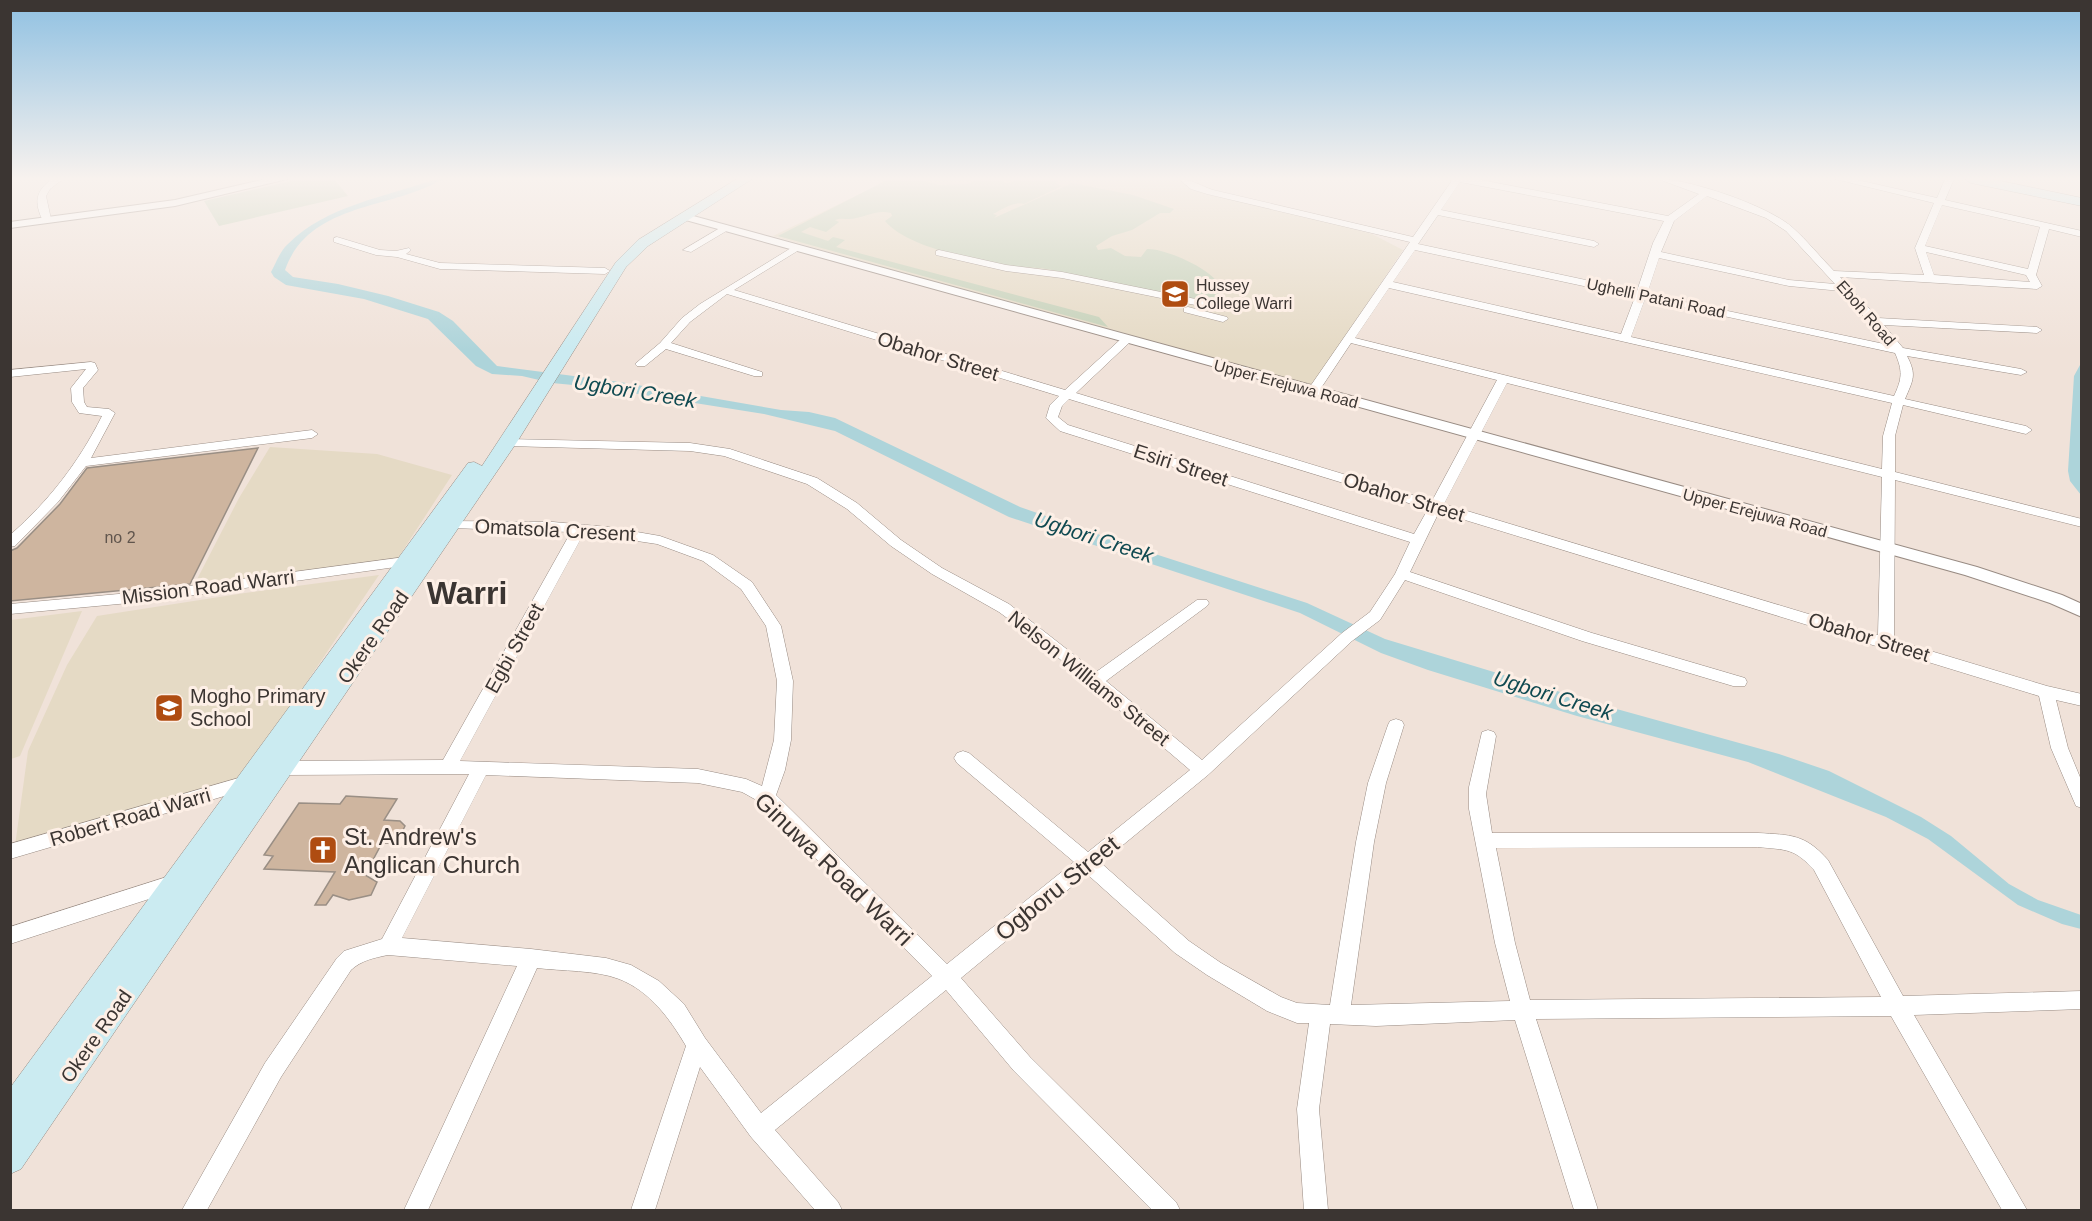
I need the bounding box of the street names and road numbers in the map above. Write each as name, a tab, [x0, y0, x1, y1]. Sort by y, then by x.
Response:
street label: Ughelli Patani Road	[1585, 275, 1727, 321]
street label: Eboh Road	[1833, 277, 1899, 349]
street label: Obahor Street	[875, 327, 1002, 385]
street label: Upper Erejuwa Road	[1212, 357, 1360, 411]
street label: Esiri Street	[1131, 439, 1231, 491]
street label: Obahor Street	[1341, 468, 1468, 526]
street label: Upper Erejuwa Road	[1681, 486, 1829, 540]
street label: Omatsola Cresent	[474, 515, 636, 545]
street label: Mission Road Warri	[120, 565, 296, 609]
street label: Okere Road	[333, 587, 413, 687]
street label: Egbi Street	[480, 599, 548, 697]
street label: Nelson Williams Street	[1004, 606, 1174, 750]
street label: Obahor Street	[1806, 608, 1933, 666]
street label: Robert Road Warri	[47, 784, 213, 850]
street label: Ginuwa Road Warri	[750, 787, 918, 951]
street label: Ogboru Street	[990, 830, 1124, 946]
street label: Okere Road	[56, 986, 136, 1086]

